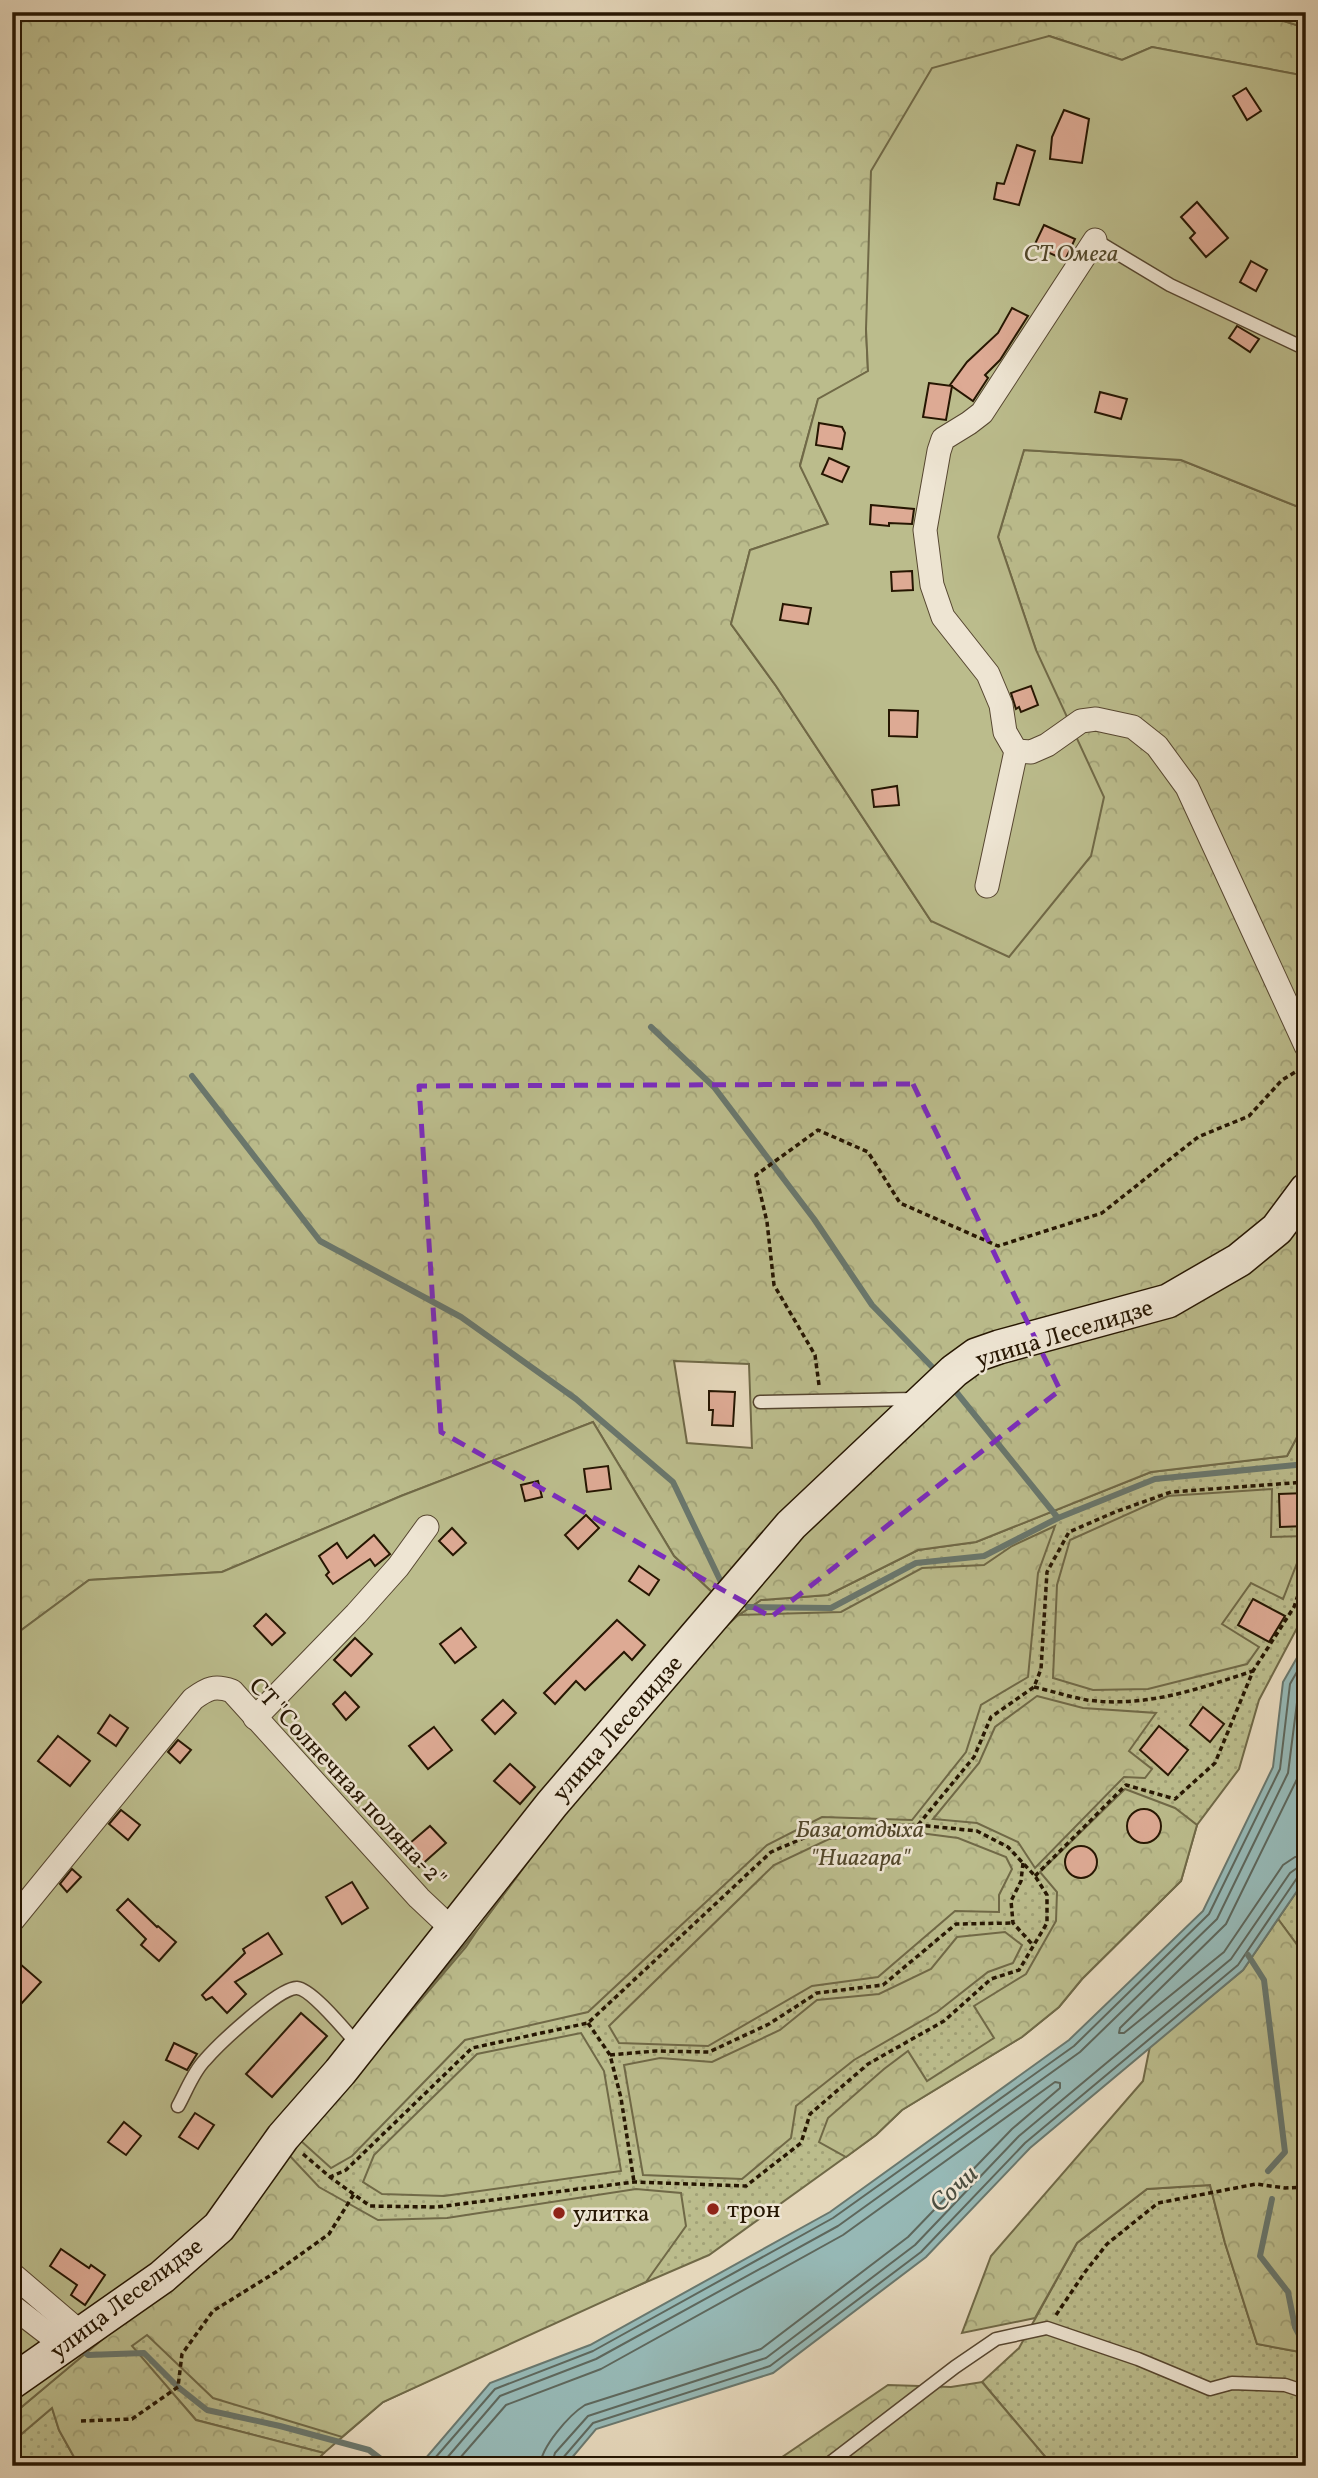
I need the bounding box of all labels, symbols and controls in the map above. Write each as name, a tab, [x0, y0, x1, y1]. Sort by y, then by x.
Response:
park label: СТ Омега	[1024, 238, 1118, 272]
street label: улица Леселидзе	[971, 1292, 1158, 1378]
street label: улица Леселидзе	[545, 1649, 692, 1810]
street label: СТ "Солнечная поляна-2"	[240, 1671, 453, 1896]
park label: База отдыха "Ниагара"	[796, 1814, 924, 1876]
water label: Сочи	[922, 2157, 987, 2221]
place label: трон	[727, 2194, 780, 2228]
place label: улитка	[573, 2198, 650, 2232]
marker: трон	[705, 2201, 721, 2217]
marker: улитка	[551, 2205, 567, 2221]
street label: улица Леселидзе	[43, 2231, 211, 2369]

